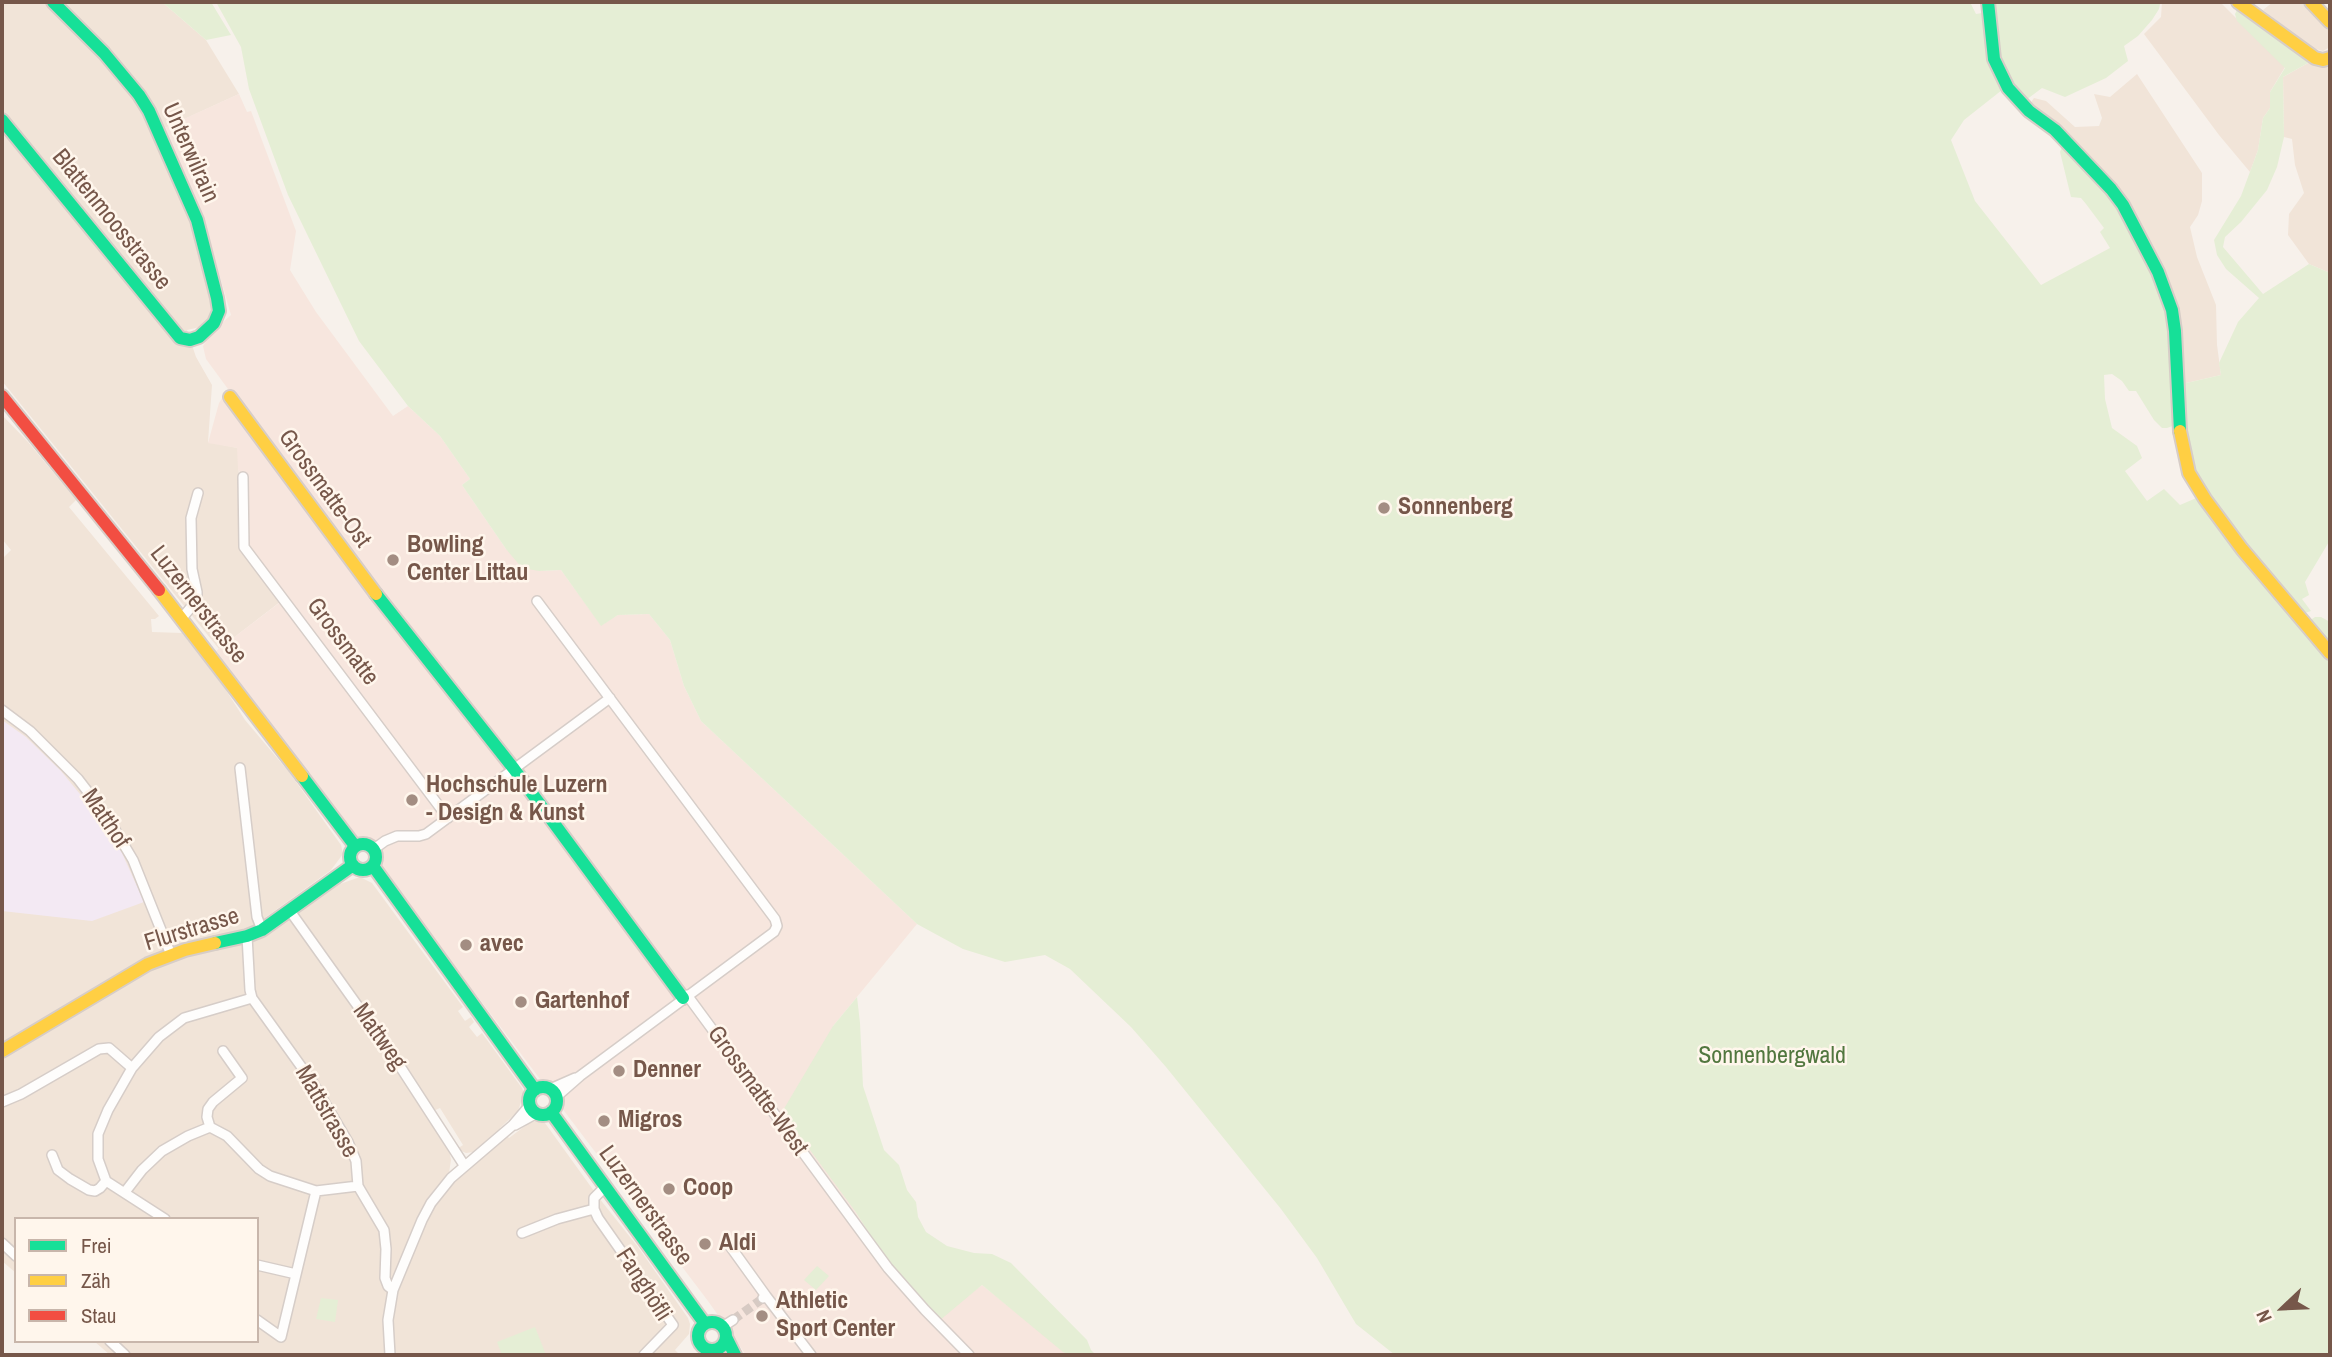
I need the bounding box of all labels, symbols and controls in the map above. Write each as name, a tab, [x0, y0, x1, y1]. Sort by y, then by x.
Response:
street label: Unterwilrain	[155, 99, 225, 207]
street label: Blattenmoosstrasse	[45, 144, 177, 296]
street label: Grossmatte-Ost	[272, 424, 376, 554]
place label: Sonnenberg	[1398, 494, 1513, 522]
marker: Sonnenberg	[1376, 500, 1392, 516]
place label: Bowling Center Littau	[407, 532, 528, 588]
street label: Luzernerstrasse	[143, 541, 253, 669]
marker: Bowling Center Littau	[385, 552, 401, 568]
street label: Grossmatte	[300, 593, 384, 691]
place label: Hochschule Luzern - Design & Kunst	[426, 772, 608, 828]
street label: Matthof	[75, 784, 135, 854]
marker: Hochschule Luzern - Design & Kunst	[404, 792, 420, 808]
street label: Flurstrasse	[141, 902, 243, 958]
place label: avec	[480, 931, 524, 959]
marker: avec	[458, 937, 474, 953]
place label: Gartenhof	[535, 988, 629, 1016]
marker: Gartenhof	[513, 994, 529, 1010]
street label: Mattweg	[346, 998, 412, 1076]
street label: Grossmatte-West	[700, 1021, 814, 1161]
park label: Sonnenbergwald	[1698, 1043, 1846, 1071]
place label: Denner	[633, 1057, 701, 1085]
street label: Mattstrasse	[288, 1061, 364, 1163]
marker: Denner	[611, 1063, 627, 1079]
place label: Migros	[618, 1107, 683, 1135]
marker: Migros	[596, 1113, 612, 1129]
street label: Luzernerstrasse	[592, 1140, 698, 1272]
place label: Coop	[683, 1175, 733, 1203]
marker: Coop	[661, 1181, 677, 1197]
legend	[14, 1217, 259, 1343]
place label: Aldi	[719, 1230, 756, 1258]
text: Frei	[81, 1231, 112, 1260]
marker: Aldi	[697, 1236, 713, 1252]
street label: Fanghöfli	[609, 1243, 677, 1327]
text: Zäh	[81, 1266, 111, 1295]
north arrow	[2248, 1273, 2318, 1343]
place label: Athletic Sport Center	[776, 1288, 895, 1344]
text: Stau	[81, 1301, 116, 1330]
text: N	[2250, 1306, 2278, 1326]
marker: Athletic Sport Center	[754, 1308, 770, 1324]

